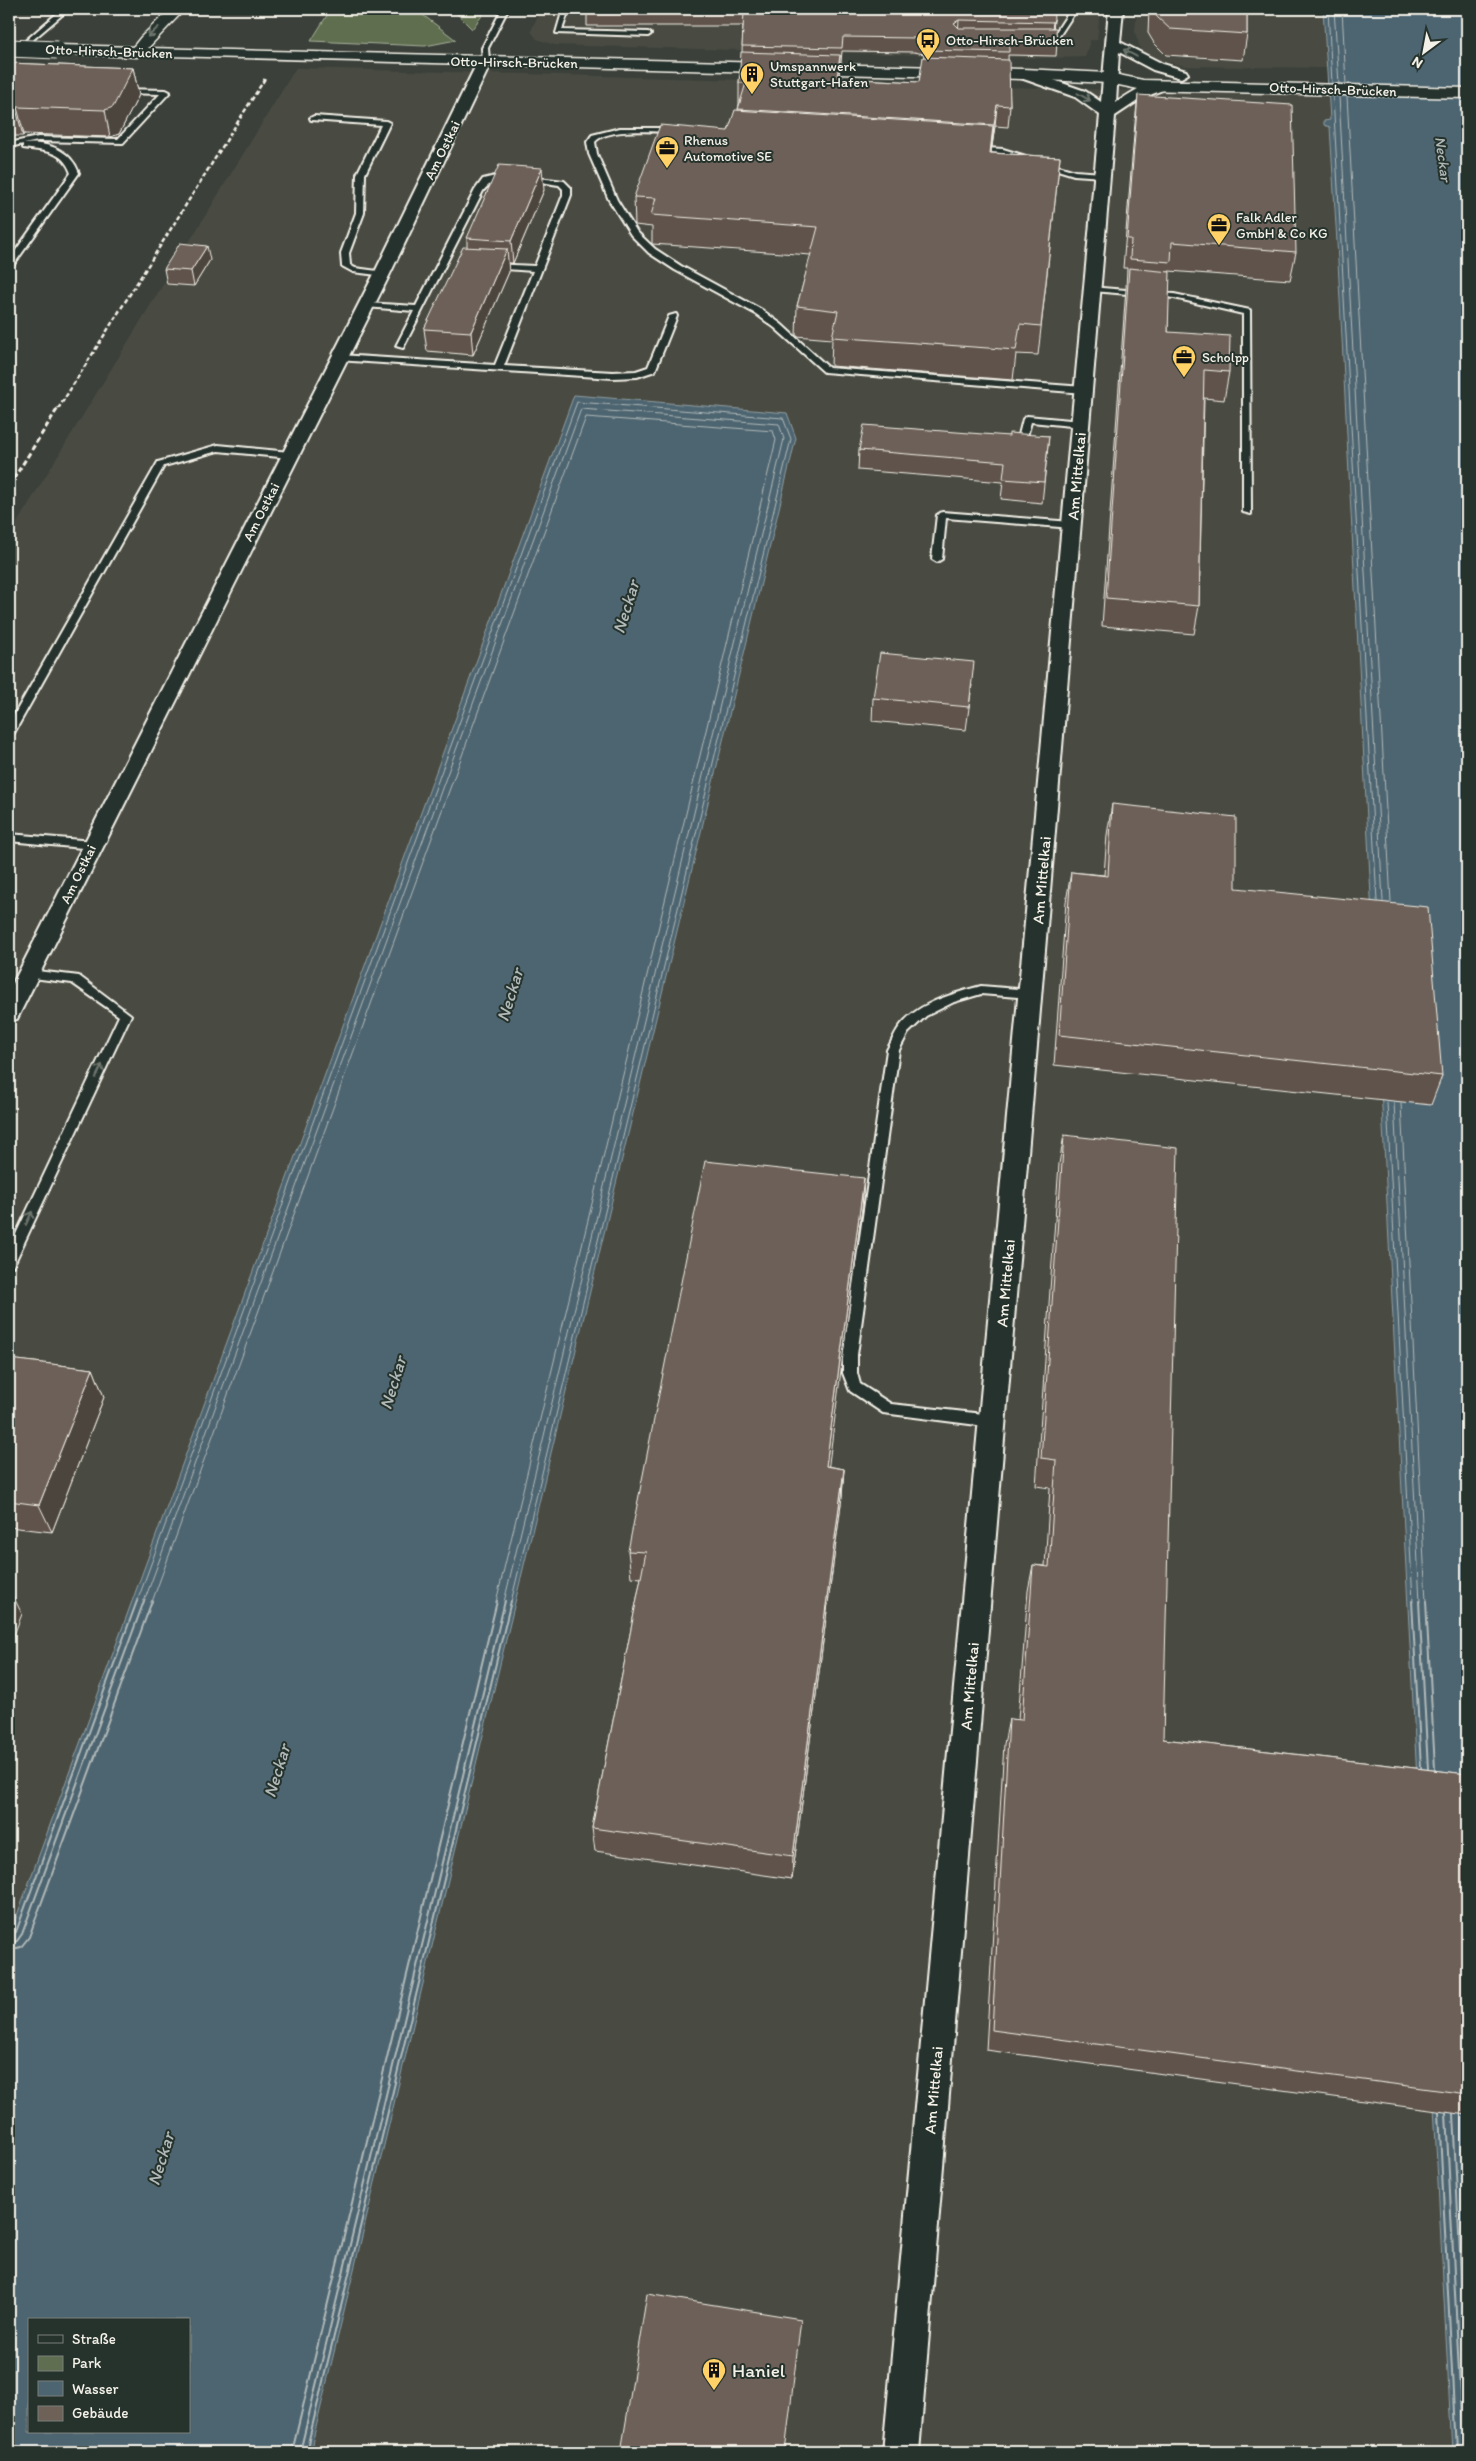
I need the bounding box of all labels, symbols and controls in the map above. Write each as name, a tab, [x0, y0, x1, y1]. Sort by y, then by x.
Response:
one-way arrow	[147, 27, 160, 38]
bus stop icon: Otto-Hirsch-Brücken	[915, 27, 941, 61]
north arrow	[1398, 28, 1448, 78]
place label: Otto-Hirsch-Brücken	[946, 32, 1074, 49]
street label: Otto-Hirsch-Brücken	[45, 41, 174, 62]
one-way arrow	[1122, 48, 1137, 58]
street label: Otto-Hirsch-Brücken	[450, 53, 578, 72]
text: N	[1409, 53, 1426, 72]
place label: Umspannwerk Stuttgart-Hafen	[770, 58, 868, 91]
building icon: Umspannwerk Stuttgart-Hafen	[739, 61, 765, 95]
street label: Otto-Hirsch-Brücken	[1269, 79, 1398, 100]
one-way arrow	[1076, 92, 1090, 102]
street label: Am Ostkai	[421, 118, 464, 183]
place label: Rhenus Automotive SE	[684, 132, 772, 165]
office icon: Rhenus Automotive SE	[654, 135, 680, 169]
water label: Neckar	[1431, 135, 1455, 185]
place label: Falk Adler GmbH & Co KG	[1236, 209, 1328, 242]
office icon: Falk Adler GmbH & Co KG	[1206, 212, 1232, 246]
office icon: Scholpp	[1171, 344, 1197, 378]
place label: Scholpp	[1202, 349, 1249, 366]
street label: Am Mittelkai	[1063, 431, 1090, 521]
street label: Am Ostkai	[239, 480, 283, 544]
water label: Neckar	[608, 576, 645, 636]
street label: Am Mittelkai	[1028, 835, 1055, 925]
street label: Am Ostkai	[57, 842, 100, 907]
water label: Neckar	[492, 964, 529, 1024]
one-way arrow	[94, 1064, 104, 1079]
one-way arrow	[25, 1211, 35, 1226]
street label: Am Mittelkai	[992, 1238, 1019, 1328]
water label: Neckar	[375, 1352, 412, 1412]
street label: Am Mittelkai	[956, 1641, 983, 1731]
water label: Neckar	[259, 1740, 296, 1800]
street label: Am Mittelkai	[920, 2045, 947, 2135]
water label: Neckar	[143, 2128, 180, 2188]
legend	[28, 2318, 190, 2434]
text: Straße	[72, 2330, 116, 2348]
text: Park	[72, 2354, 102, 2372]
building icon: Haniel	[701, 2357, 727, 2391]
place label: Haniel	[732, 2359, 786, 2382]
text: Wasser	[72, 2380, 119, 2398]
text: Gebäude	[72, 2404, 129, 2422]

